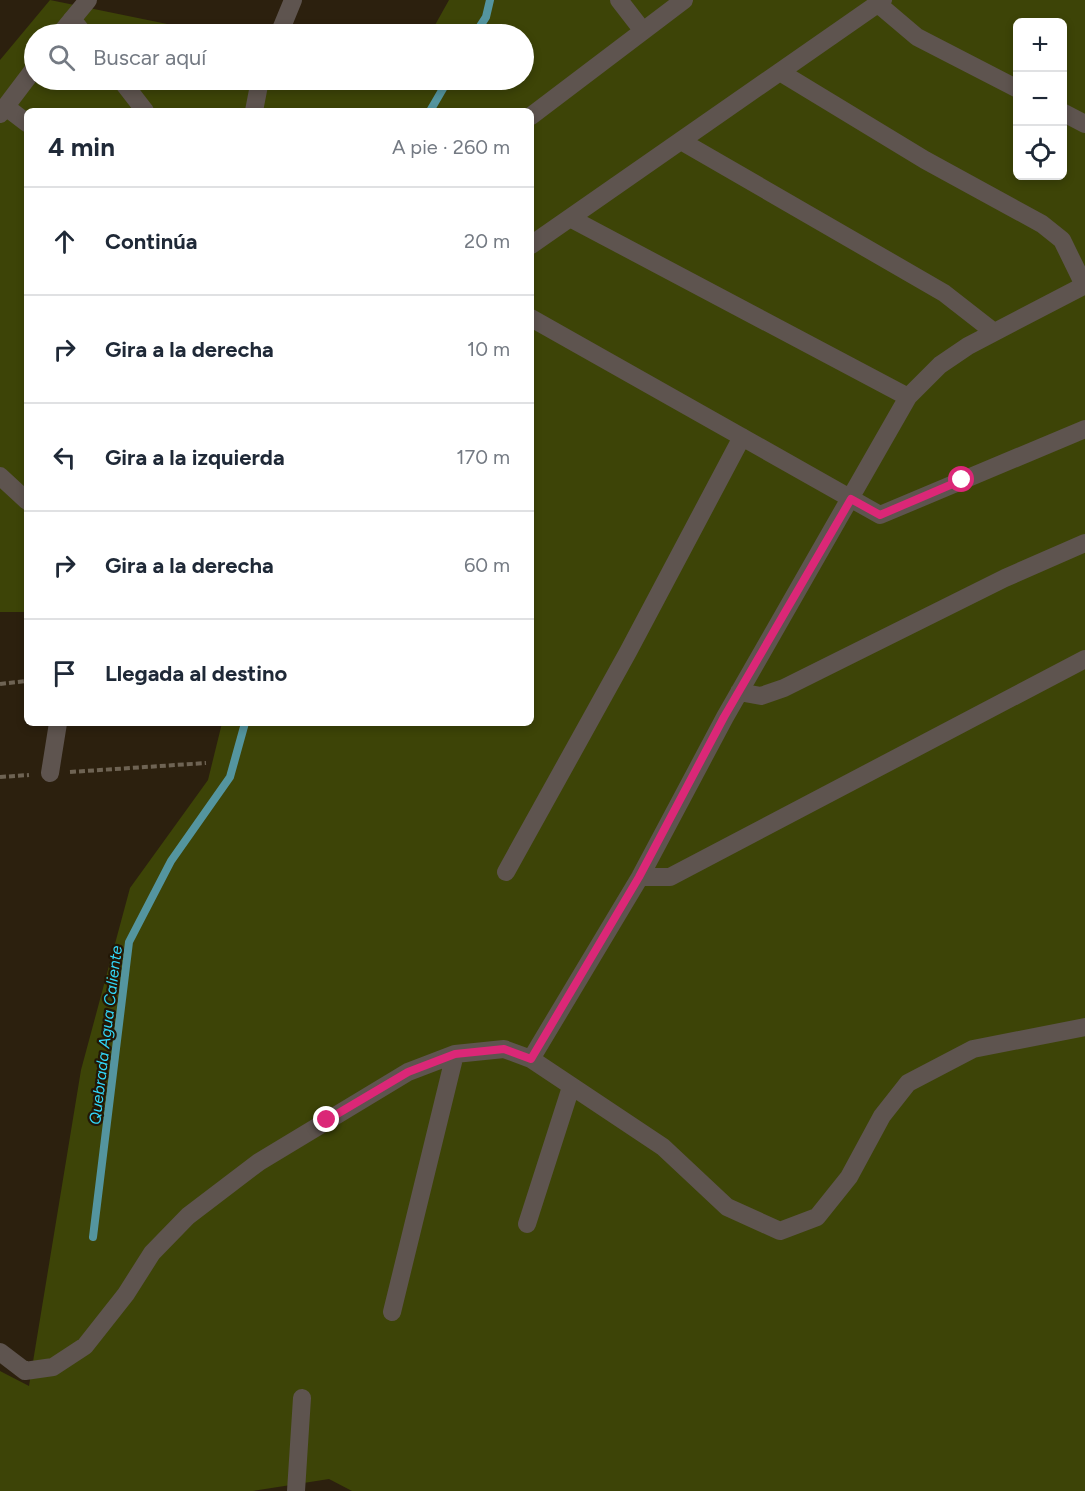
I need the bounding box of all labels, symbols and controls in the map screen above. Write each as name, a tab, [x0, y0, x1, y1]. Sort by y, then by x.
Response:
map controls	[1013, 18, 1067, 180]
button: +	[1013, 18, 1067, 72]
search box	[24, 24, 534, 90]
icon: search	[45, 41, 78, 74]
text: Buscar aquí	[93, 44, 206, 71]
button: −	[1013, 72, 1067, 126]
button: locate	[1013, 126, 1067, 180]
text: 4 min	[48, 131, 115, 163]
text: A pie · 260 m	[392, 135, 510, 159]
icon: ahead	[48, 225, 81, 258]
text: Continúa	[105, 228, 198, 255]
text: 20 m	[464, 229, 510, 253]
icon: right	[48, 333, 81, 366]
text: Gira a la derecha	[105, 336, 274, 363]
text: 10 m	[467, 337, 510, 361]
icon: left	[48, 441, 81, 474]
text: Gira a la izquierda	[105, 444, 285, 471]
text: 170 m	[456, 445, 510, 469]
route start	[948, 466, 974, 492]
icon: right	[48, 549, 81, 582]
text: Gira a la derecha	[105, 552, 274, 579]
text: 60 m	[464, 553, 510, 577]
icon: arrive	[48, 657, 81, 690]
text: Llegada al destino	[105, 660, 287, 687]
water label: Quebrada Agua Caliente	[85, 944, 126, 1126]
route end	[313, 1106, 339, 1132]

